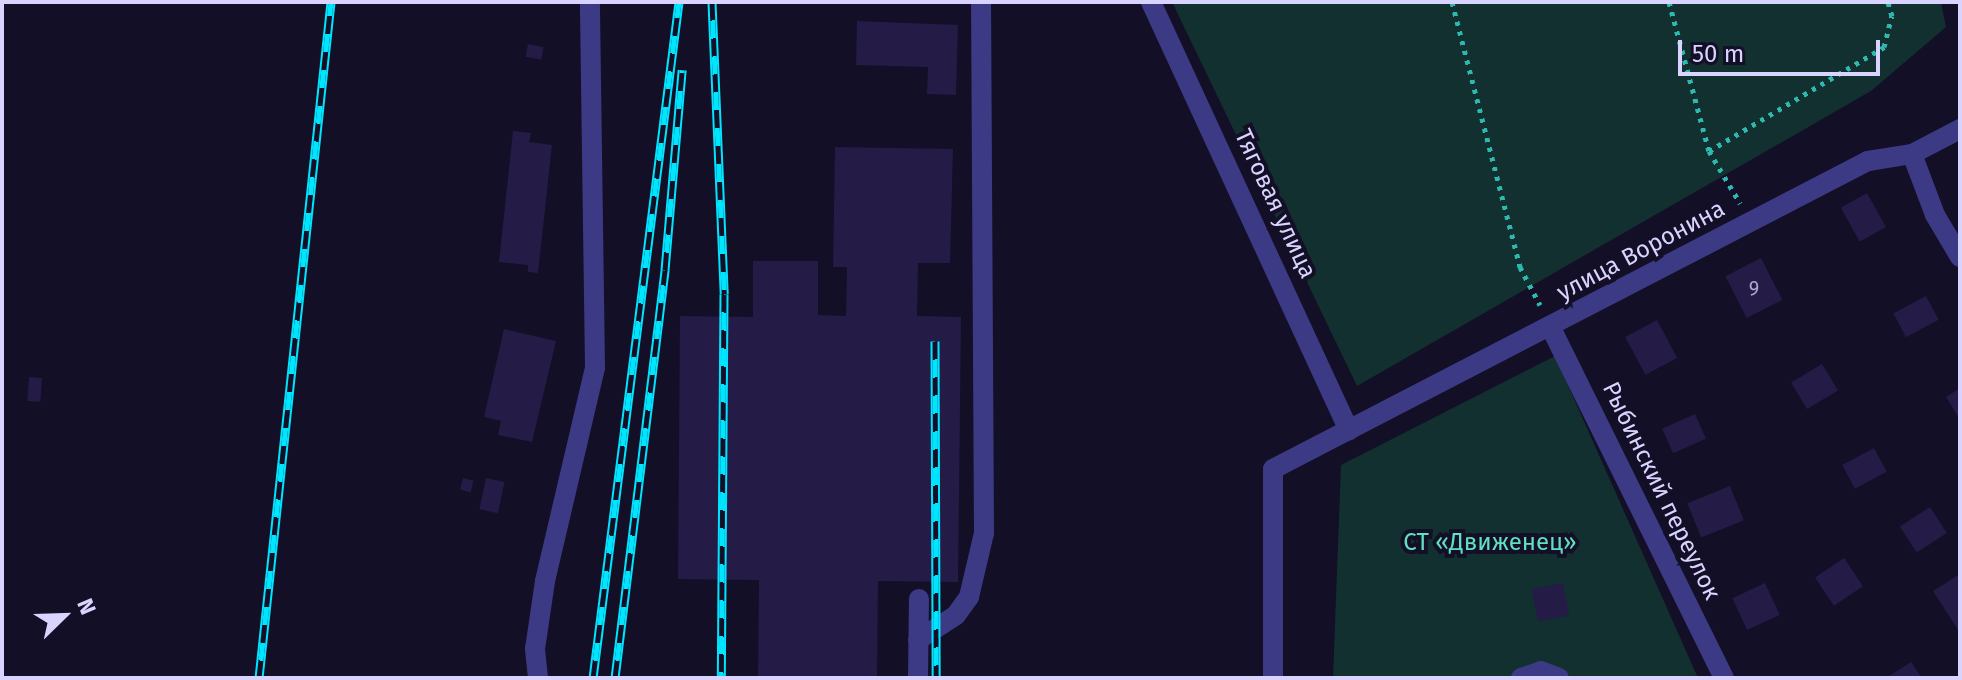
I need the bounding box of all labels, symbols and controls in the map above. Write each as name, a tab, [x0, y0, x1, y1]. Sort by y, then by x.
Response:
scale bar	[1682, 24, 1884, 74]
text: 50 m	[1692, 40, 1744, 68]
street label: Тяговая улица	[1228, 125, 1322, 283]
street label: улица Воронина	[1552, 195, 1730, 307]
house number: 9	[1749, 276, 1759, 300]
street label: Рыбинский переулок	[1596, 377, 1726, 605]
park label: СТ «Движенец»	[1403, 529, 1577, 557]
north arrow	[24, 576, 104, 656]
text: N	[71, 594, 102, 618]

